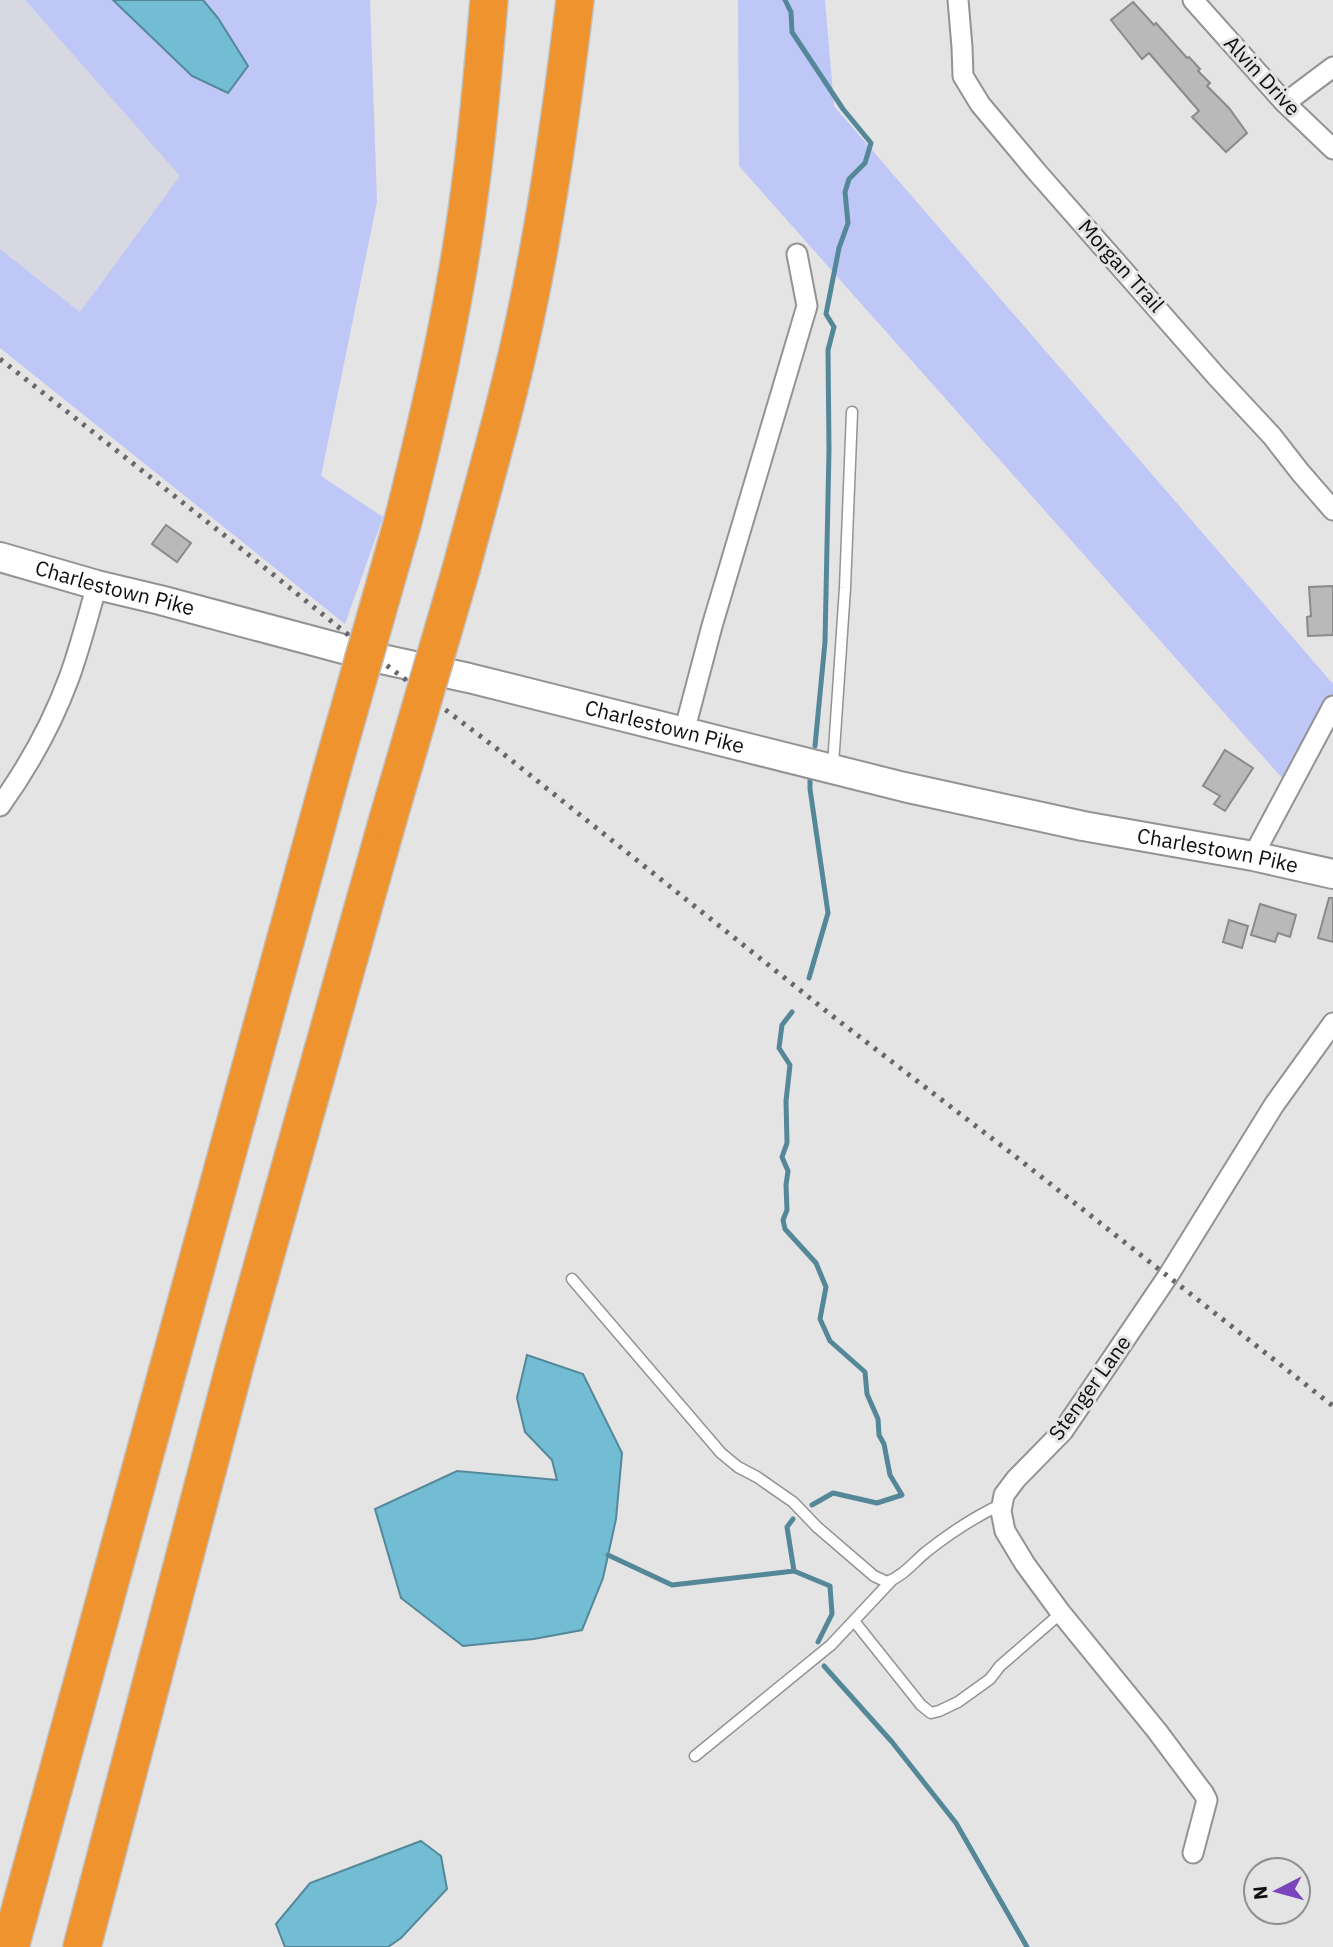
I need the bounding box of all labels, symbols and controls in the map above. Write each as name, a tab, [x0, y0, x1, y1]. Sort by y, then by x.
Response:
street label: Alvin Drive	[1218, 29, 1307, 121]
street label: Morgan Trail	[1073, 213, 1171, 318]
street label: Charlestown Pike	[32, 553, 198, 622]
street label: Charlestown Pike	[582, 693, 747, 759]
street label: Charlestown Pike	[1135, 821, 1301, 879]
street label: Stenger Lane	[1042, 1329, 1137, 1446]
north arrow	[1242, 1856, 1312, 1926]
text: N	[1247, 1885, 1273, 1901]

